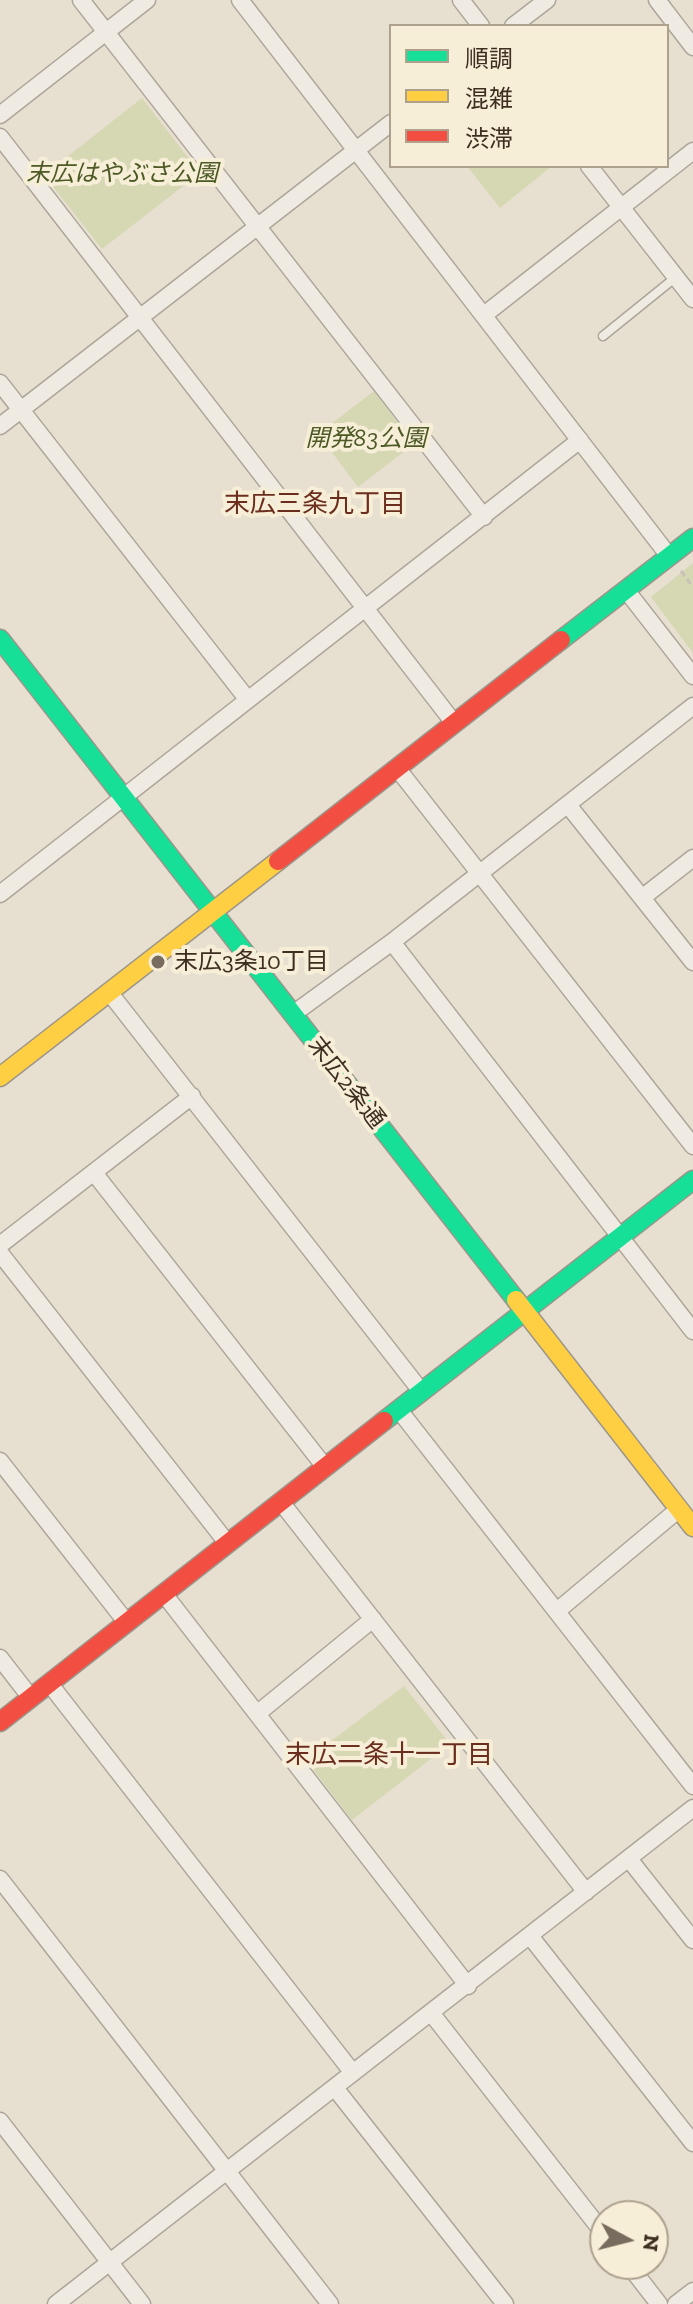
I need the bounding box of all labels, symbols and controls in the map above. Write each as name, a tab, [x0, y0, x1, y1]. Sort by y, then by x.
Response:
legend	[389, 24, 669, 168]
text: 順調	[465, 44, 513, 73]
text: 混雑	[465, 84, 513, 113]
text: 渋滞	[465, 124, 513, 153]
park label: 末広はやぶさ公園	[26, 160, 218, 188]
park label: 開発83公園	[306, 425, 426, 453]
district label: 末広三条九丁目	[224, 489, 406, 521]
place label: 末広3条10丁目	[174, 948, 329, 976]
marker: 末広3条10丁目	[149, 953, 167, 971]
street label: 末広2条通	[301, 1031, 391, 1135]
district label: 末広二条十一丁目	[285, 1740, 493, 1772]
north arrow	[589, 2200, 669, 2280]
text: N	[637, 2233, 666, 2253]

